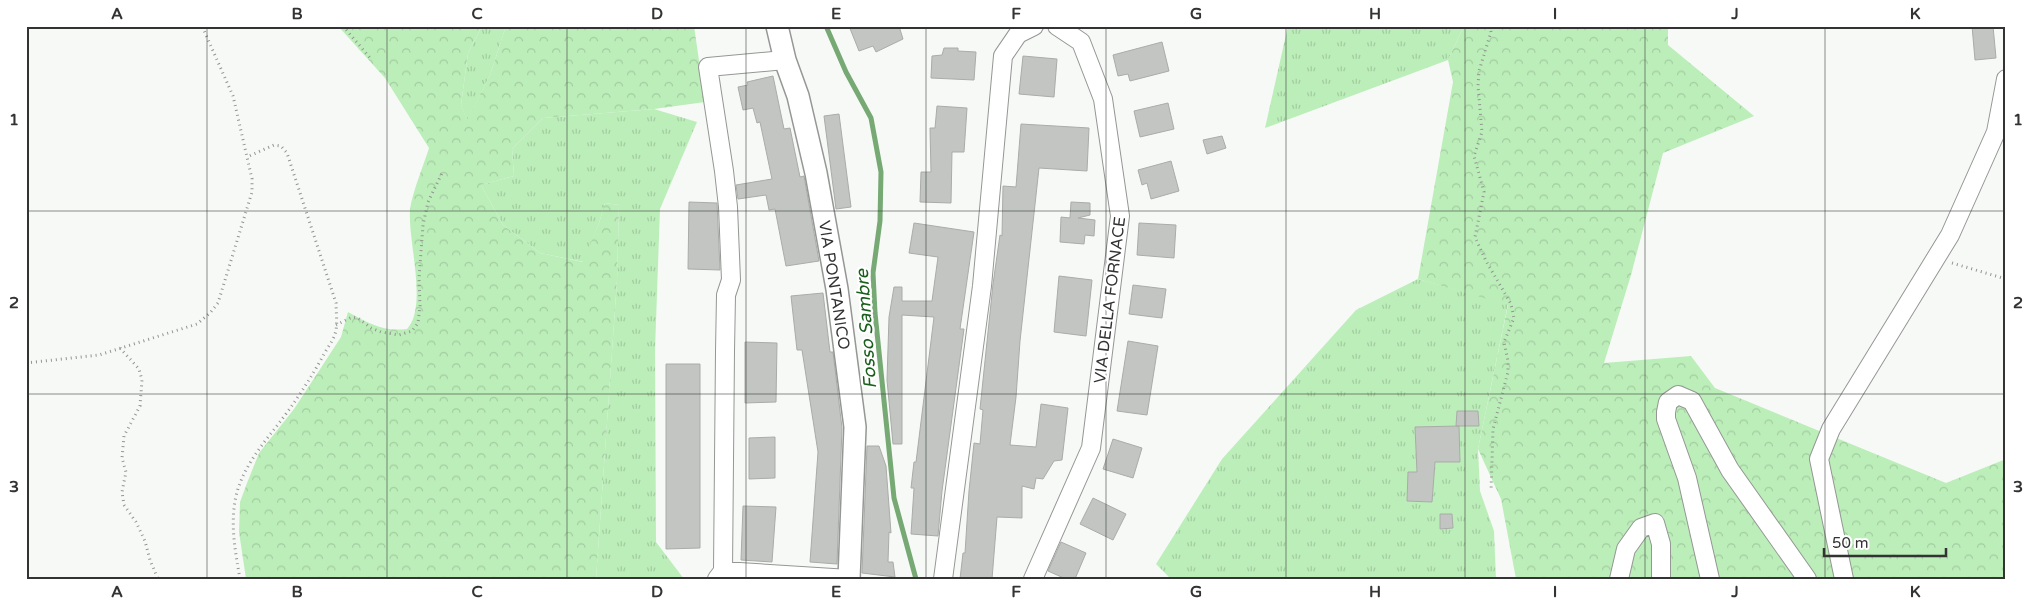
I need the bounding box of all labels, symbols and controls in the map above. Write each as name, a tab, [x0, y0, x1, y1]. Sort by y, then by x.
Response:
text: A	[111, 4, 123, 24]
text: B	[291, 4, 303, 24]
text: C	[471, 4, 483, 24]
text: D	[651, 4, 663, 24]
text: E	[831, 4, 841, 24]
text: F	[1011, 4, 1021, 24]
text: G	[1190, 4, 1202, 24]
text: H	[1369, 4, 1381, 24]
text: I	[1553, 4, 1557, 24]
text: J	[1730, 4, 1739, 24]
text: K	[1910, 4, 1921, 24]
text: 1	[9, 110, 19, 130]
text: 1	[2013, 110, 2023, 130]
street label: VIA DELLA FORNACE	[1090, 216, 1130, 385]
street label: VIA PONTANICO	[814, 219, 854, 351]
water label: Fosso Sambre	[851, 268, 881, 390]
text: 2	[9, 293, 19, 313]
text: 2	[2013, 293, 2023, 313]
text: 3	[9, 477, 19, 497]
text: 3	[2013, 477, 2023, 497]
scale bar	[1824, 525, 1947, 557]
text: 50 m	[1832, 534, 1869, 552]
text: A	[111, 582, 123, 602]
text: B	[291, 582, 303, 602]
text: C	[471, 582, 483, 602]
text: D	[651, 582, 663, 602]
text: E	[831, 582, 841, 602]
text: F	[1011, 582, 1021, 602]
text: G	[1190, 582, 1202, 602]
text: H	[1369, 582, 1381, 602]
text: I	[1553, 582, 1557, 602]
text: J	[1730, 582, 1739, 602]
text: K	[1910, 582, 1921, 602]

